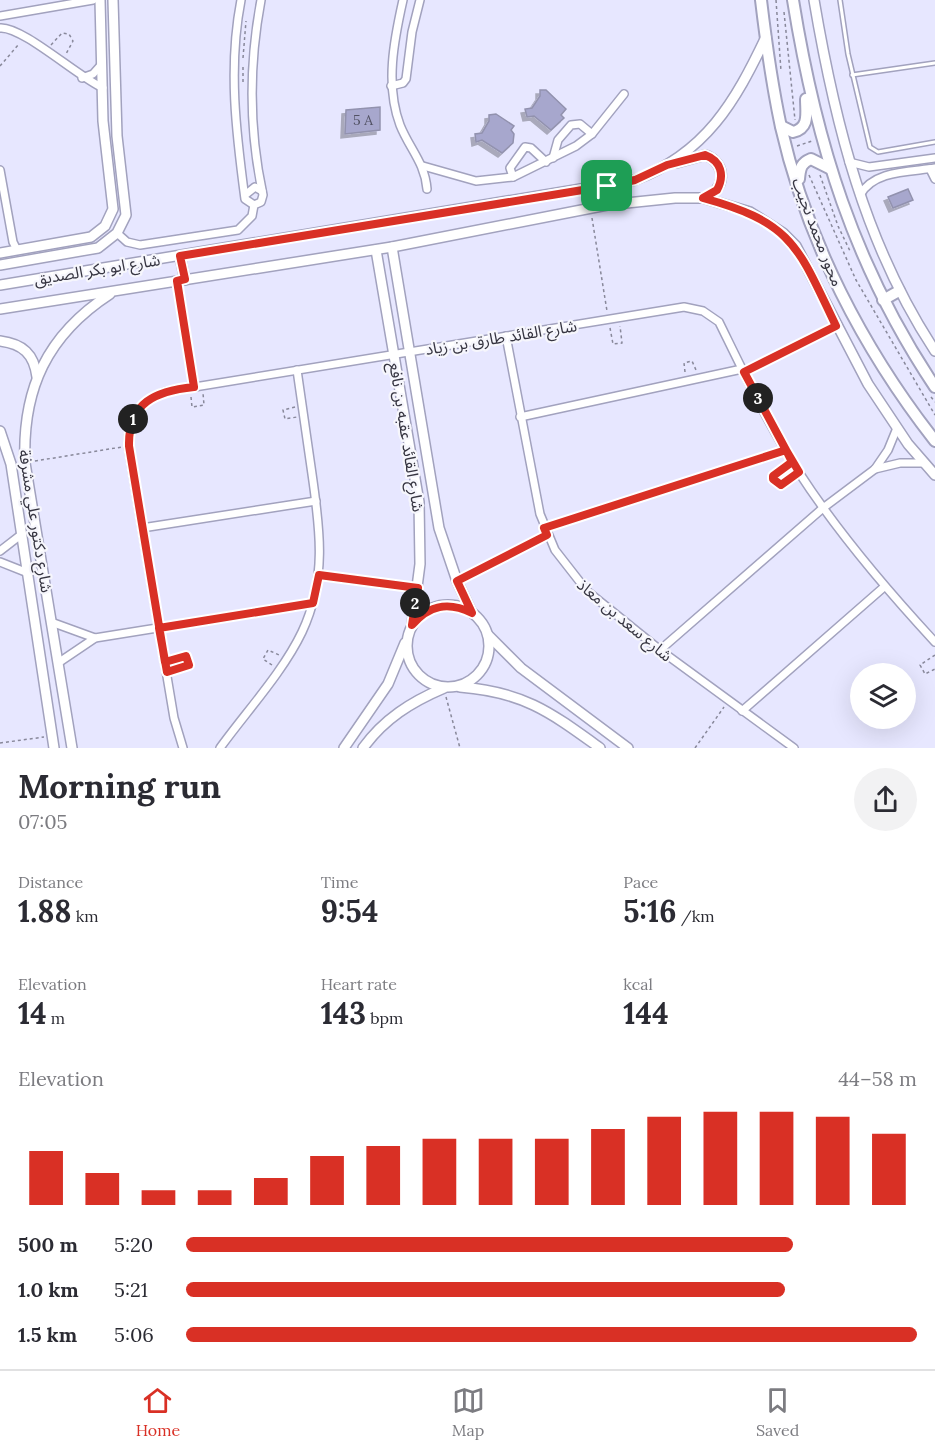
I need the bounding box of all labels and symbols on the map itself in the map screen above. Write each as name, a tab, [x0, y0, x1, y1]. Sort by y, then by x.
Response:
house number: 5 A	[353, 111, 373, 129]
pin	[581, 160, 632, 211]
street label: محور محمد نجيب	[788, 175, 848, 289]
street label: شارع ابو بكر الصديق	[32, 249, 162, 292]
street label: شارع القائد طارق بن زياد	[424, 315, 579, 362]
street label: شارع القائد عقبه بن نافع	[382, 361, 429, 514]
pin: 3	[743, 383, 773, 413]
pin: 1	[118, 404, 148, 434]
street label: شارع دكتور علي مشرفة	[12, 448, 57, 595]
street label: شارع سعد بن معاذ	[571, 574, 677, 668]
pin: 2	[400, 588, 430, 618]

